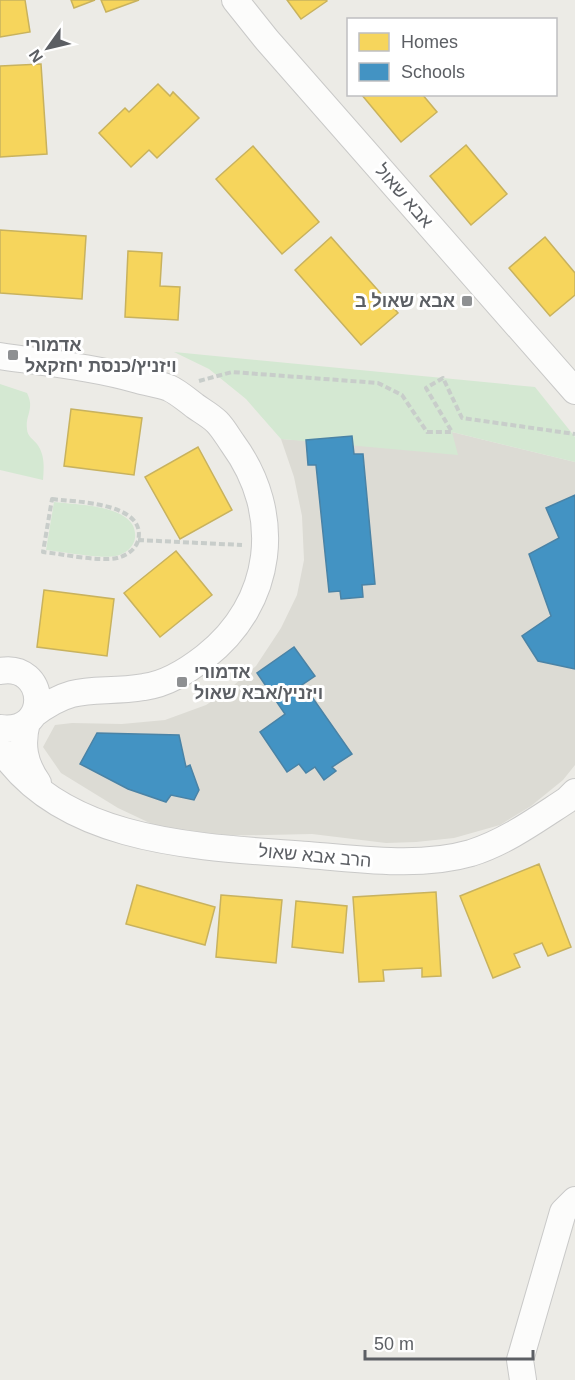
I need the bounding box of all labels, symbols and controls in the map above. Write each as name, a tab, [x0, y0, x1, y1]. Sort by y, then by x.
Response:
north arrow	[18, 18, 78, 78]
legend	[347, 18, 557, 96]
text: Homes	[401, 32, 458, 52]
text: N	[26, 47, 46, 66]
text: Schools	[401, 62, 465, 82]
street label: אבא שאול	[371, 160, 437, 232]
place label: אבא שאול ב	[355, 291, 455, 311]
marker: אבא שאול ב	[460, 294, 474, 308]
place label: אדמורי ויזניץ/כנסת יחזקאל	[25, 335, 177, 376]
marker: אדמורי ויזניץ/כנסת יחזקאל	[6, 348, 20, 362]
place label: אדמורי ויזניץ/אבא שאול	[194, 662, 323, 703]
marker: אדמורי ויזניץ/אבא שאול	[175, 675, 189, 689]
street label: הרב אבא שאול	[258, 841, 372, 871]
scale bar	[365, 1323, 533, 1361]
text: 50 m	[374, 1334, 414, 1354]

